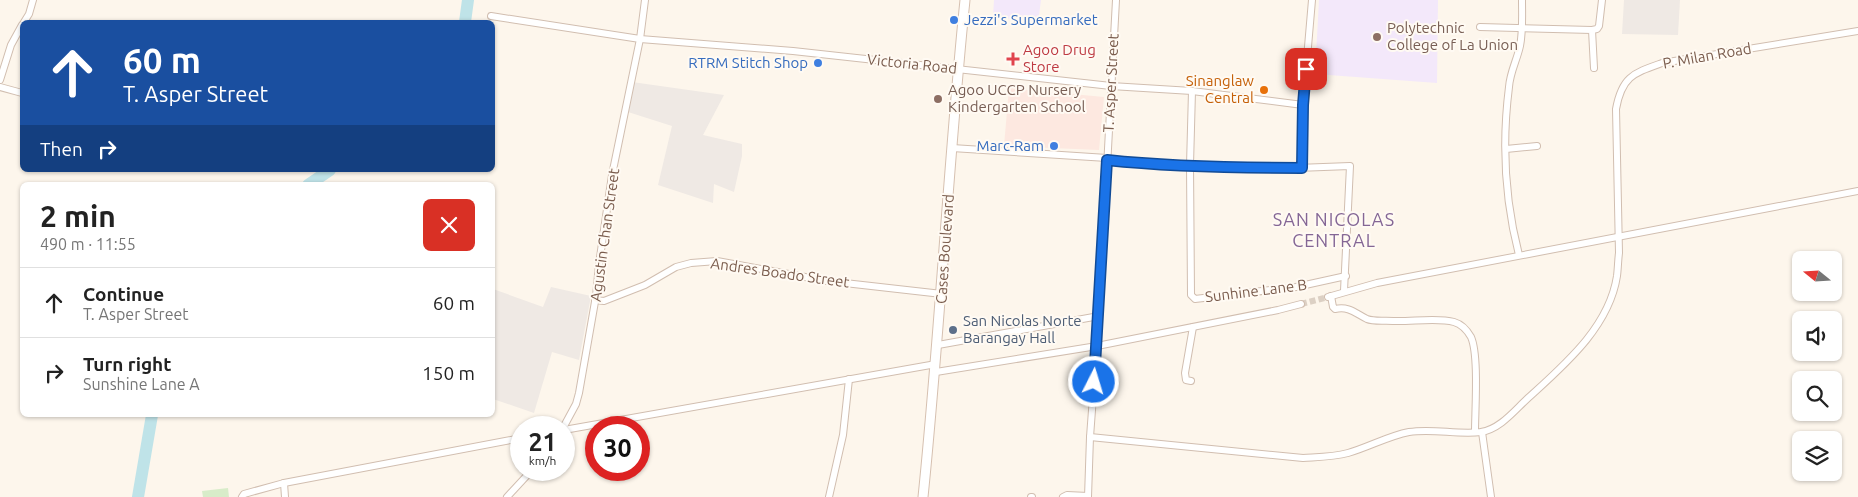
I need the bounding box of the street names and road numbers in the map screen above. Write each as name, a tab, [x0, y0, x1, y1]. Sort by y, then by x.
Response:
street label: T. Asper Street	[1099, 33, 1122, 133]
street label: P. Milan Road	[1661, 39, 1753, 72]
street label: Victoria Road	[866, 50, 958, 77]
street label: Agustin Chan Street	[587, 167, 622, 303]
street label: Cases Boulevard	[932, 193, 957, 305]
street label: Andres Boado Street	[710, 254, 851, 291]
street label: Sunhine Lane B	[1204, 276, 1308, 305]

